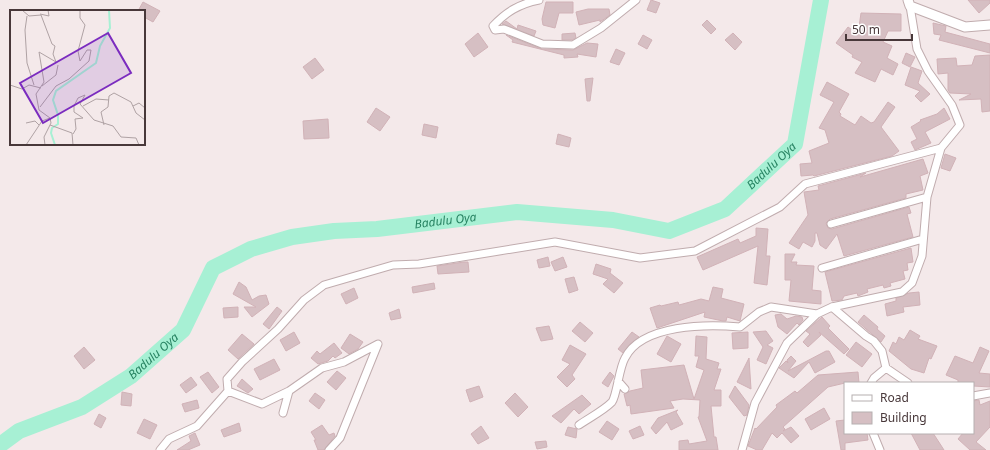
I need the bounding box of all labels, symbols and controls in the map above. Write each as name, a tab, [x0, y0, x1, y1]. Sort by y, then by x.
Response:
inset map	[10, 10, 145, 145]
scale bar	[846, 16, 912, 42]
text: 50 m	[852, 21, 880, 38]
water label: Badulu Oya	[743, 138, 800, 193]
water label: Badulu Oya	[414, 208, 478, 232]
water label: Badulu Oya	[124, 329, 182, 383]
legend	[844, 382, 974, 434]
text: Road	[880, 389, 909, 406]
text: Building	[880, 409, 927, 426]

